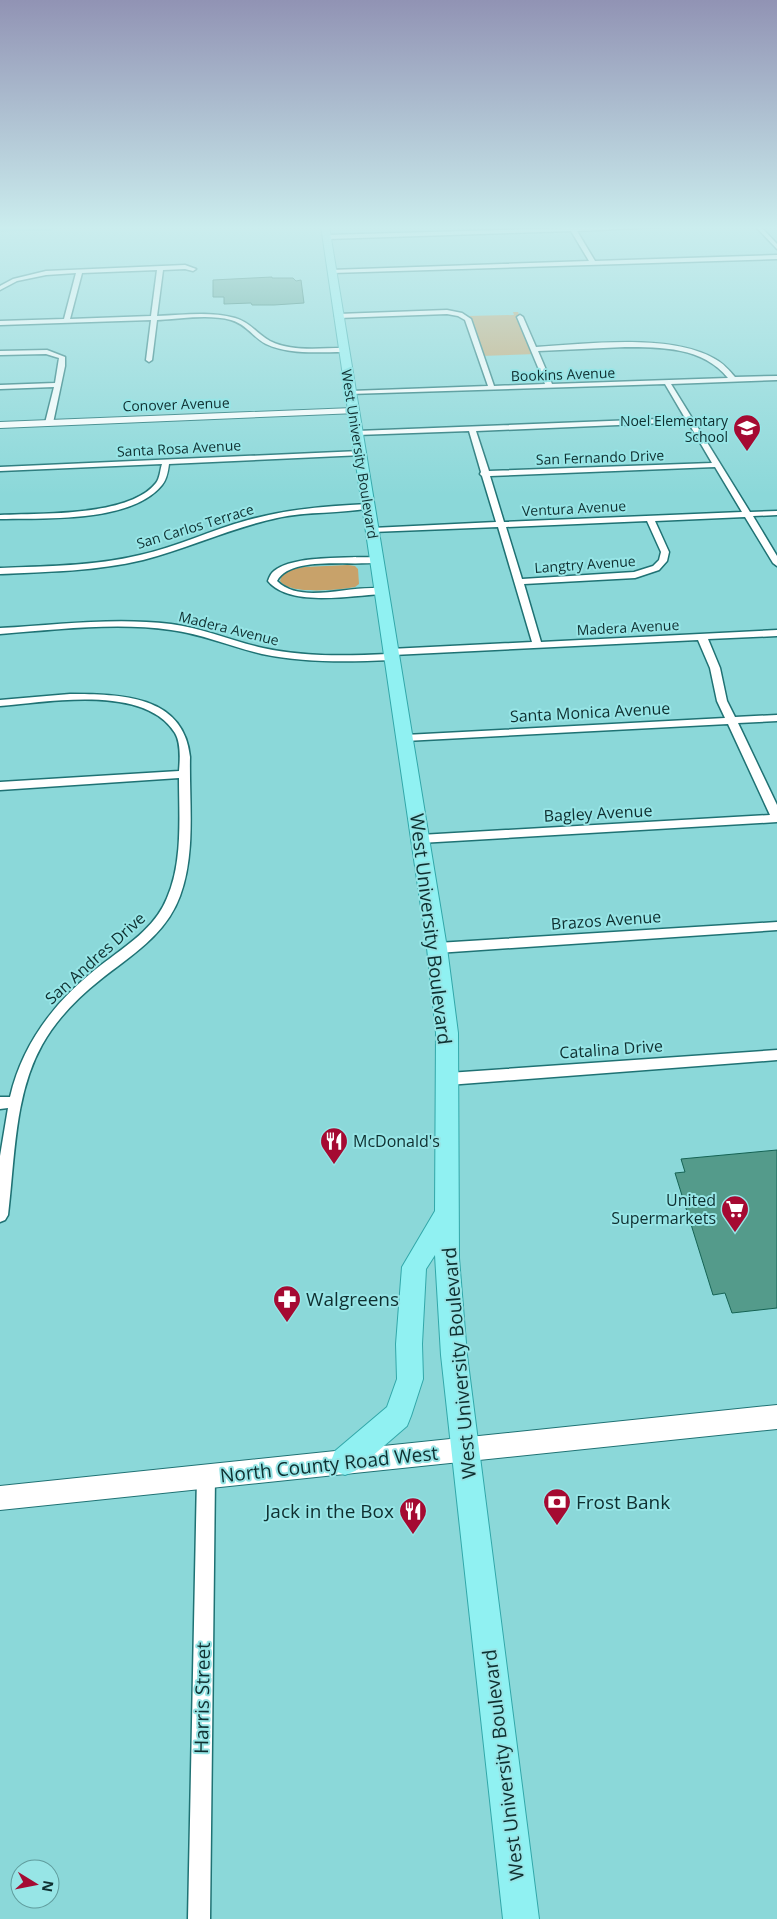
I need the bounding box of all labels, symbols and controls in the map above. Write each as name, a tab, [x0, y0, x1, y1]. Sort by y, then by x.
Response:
street label: Bookins Avenue	[510, 363, 616, 385]
street label: West University Boulevard	[337, 368, 383, 540]
street label: Conover Avenue	[122, 393, 230, 415]
place label: Noel Elementary School	[620, 411, 729, 446]
school or university icon: Noel Elementary School	[732, 413, 762, 452]
street label: Santa Rosa Avenue	[116, 435, 242, 461]
street label: San Fernando Drive	[536, 445, 665, 469]
street label: Ventura Avenue	[521, 496, 627, 520]
street label: San Carlos Terrace	[134, 499, 256, 553]
street label: Langtry Avenue	[534, 551, 636, 577]
street label: Madera Avenue	[177, 606, 281, 650]
street label: Madera Avenue	[576, 615, 680, 639]
street label: Santa Monica Avenue	[509, 697, 671, 727]
street label: Bagley Avenue	[543, 799, 653, 827]
street label: West University Boulevard	[404, 812, 458, 1046]
street label: Brazos Avenue	[550, 905, 662, 935]
street label: San Andres Drive	[40, 907, 150, 1009]
street label: Catalina Drive	[559, 1034, 663, 1064]
restaurant icon: McDonald's	[319, 1126, 349, 1165]
place label: McDonald's	[353, 1130, 440, 1152]
place label: United Supermarkets	[611, 1189, 716, 1229]
supermarket icon: United Supermarkets	[720, 1194, 750, 1233]
street label: West University Boulevard	[436, 1246, 482, 1480]
pharmacy icon: Walgreens	[272, 1284, 302, 1323]
place label: Walgreens	[306, 1286, 399, 1312]
street label: North County Road West	[219, 1440, 440, 1488]
bank icon: Frost Bank	[542, 1487, 572, 1526]
place label: Frost Bank	[576, 1489, 670, 1515]
restaurant icon: Jack in the Box	[398, 1496, 428, 1535]
place label: Jack in the Box	[263, 1498, 394, 1524]
street label: Harris Street	[188, 1642, 216, 1754]
street label: West University Boulevard	[476, 1648, 530, 1882]
north arrow	[10, 1859, 60, 1909]
text: N	[38, 1879, 59, 1894]

